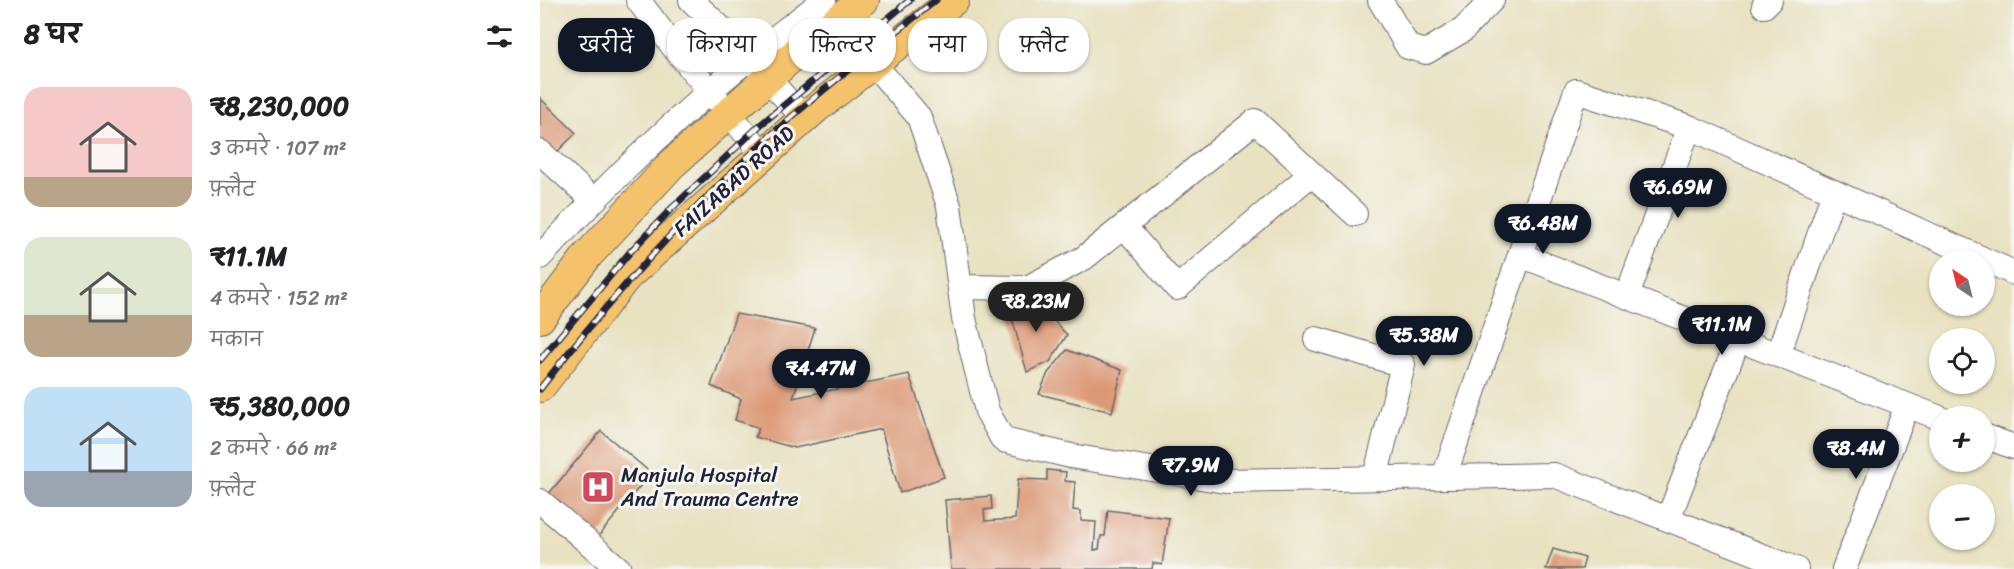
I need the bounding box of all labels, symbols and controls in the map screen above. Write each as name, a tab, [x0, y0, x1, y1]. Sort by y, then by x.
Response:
text: 8 घर	[24, 11, 81, 57]
chip: खरीदें	[558, 18, 655, 72]
chip: किराया	[667, 18, 777, 72]
chip: फ़िल्टर	[789, 18, 896, 72]
chip: नया	[908, 18, 987, 72]
chip: फ़्लैट	[999, 18, 1089, 72]
icon: filters	[483, 20, 516, 53]
text: ₹8,230,000	[210, 83, 349, 129]
icon: home	[72, 111, 144, 183]
street label: FAIZABAD ROAD	[664, 115, 804, 247]
text: 3 कमरे · 107 m²	[210, 131, 347, 166]
pin: ₹6.69M	[1629, 168, 1727, 219]
text: ₹6.69M	[1644, 170, 1712, 205]
text: फ़्लैट	[210, 172, 256, 207]
pin: ₹6.48M	[1494, 204, 1592, 255]
text: ₹6.48M	[1508, 206, 1578, 241]
text: ₹11.1M	[210, 233, 287, 279]
north arrow	[1929, 250, 1995, 316]
map controls	[1929, 250, 1995, 550]
icon: home	[72, 261, 144, 333]
text: 4 कमरे · 152 m²	[210, 281, 348, 316]
pin: ₹8.23M	[987, 282, 1085, 333]
text: ₹8.23M	[1002, 284, 1070, 319]
pin: ₹11.1M	[1673, 305, 1771, 356]
text: ₹11.1M	[1692, 307, 1752, 342]
pin: ₹5.38M	[1375, 316, 1473, 367]
text: ₹5.38M	[1390, 318, 1458, 353]
text: मकान	[210, 322, 263, 357]
button: locate	[1929, 328, 1995, 394]
pin: ₹4.47M	[772, 349, 870, 400]
text: ₹4.47M	[786, 351, 856, 386]
text: ₹5,380,000	[210, 383, 350, 429]
button: +	[1929, 406, 1995, 472]
icon: home	[72, 411, 144, 483]
pin: ₹8.4M	[1814, 429, 1898, 480]
text: 2 कमरे · 66 m²	[210, 431, 337, 466]
text: ₹8.4M	[1827, 431, 1885, 466]
pin: ₹7.9M	[1149, 446, 1233, 497]
text: ₹7.9M	[1162, 448, 1220, 483]
place label: Manjula Hospital And Trauma Centre	[620, 456, 799, 518]
hospital icon: Manjula Hospital And Trauma Centre	[580, 469, 616, 505]
text: फ़्लैट	[210, 472, 256, 507]
button: −	[1929, 484, 1995, 550]

